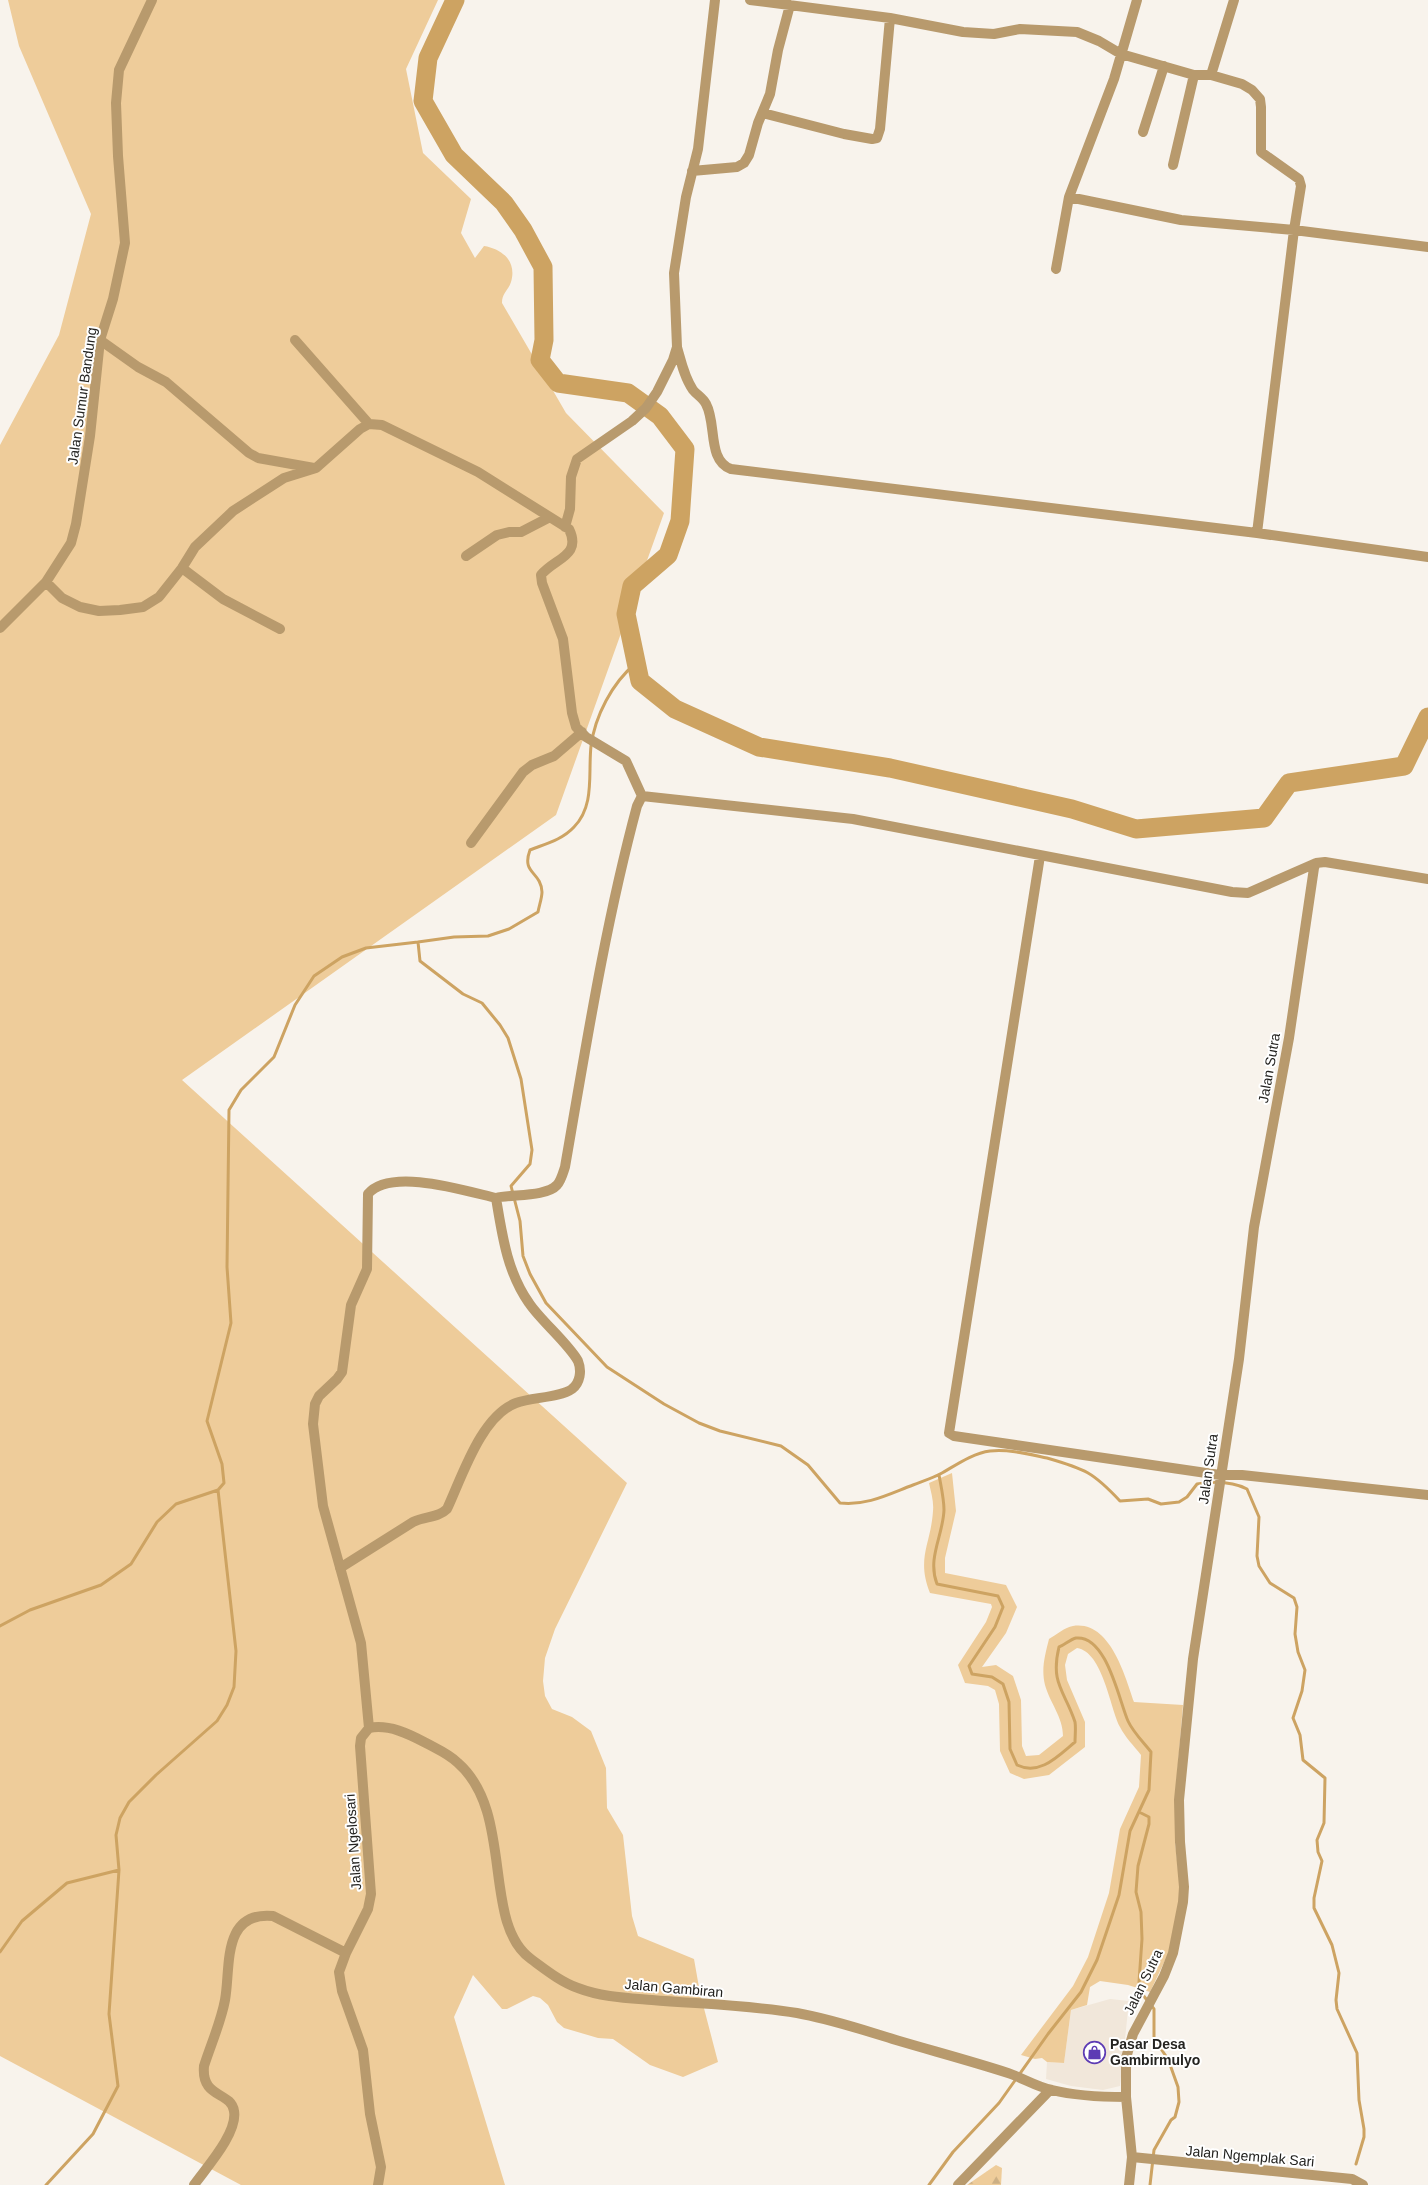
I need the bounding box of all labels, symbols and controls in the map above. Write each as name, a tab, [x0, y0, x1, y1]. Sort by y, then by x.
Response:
street label: Jalan Sumur Bandung	[64, 326, 100, 466]
street label: Jalan Sutra	[1255, 1032, 1283, 1104]
street label: Jalan Sutra	[1195, 1433, 1221, 1505]
street label: Jalan Ngelosari	[342, 1793, 364, 1891]
street label: Jalan Sutra	[1120, 1946, 1166, 2017]
street label: Jalan Gambiran	[624, 1976, 724, 2000]
place label: Pasar Desa Gambirmulyo	[1110, 2036, 1200, 2068]
shop icon: Pasar Desa Gambirmulyo	[1082, 2040, 1106, 2064]
street label: Jalan Ngemplak Sari	[1185, 2142, 1315, 2170]

